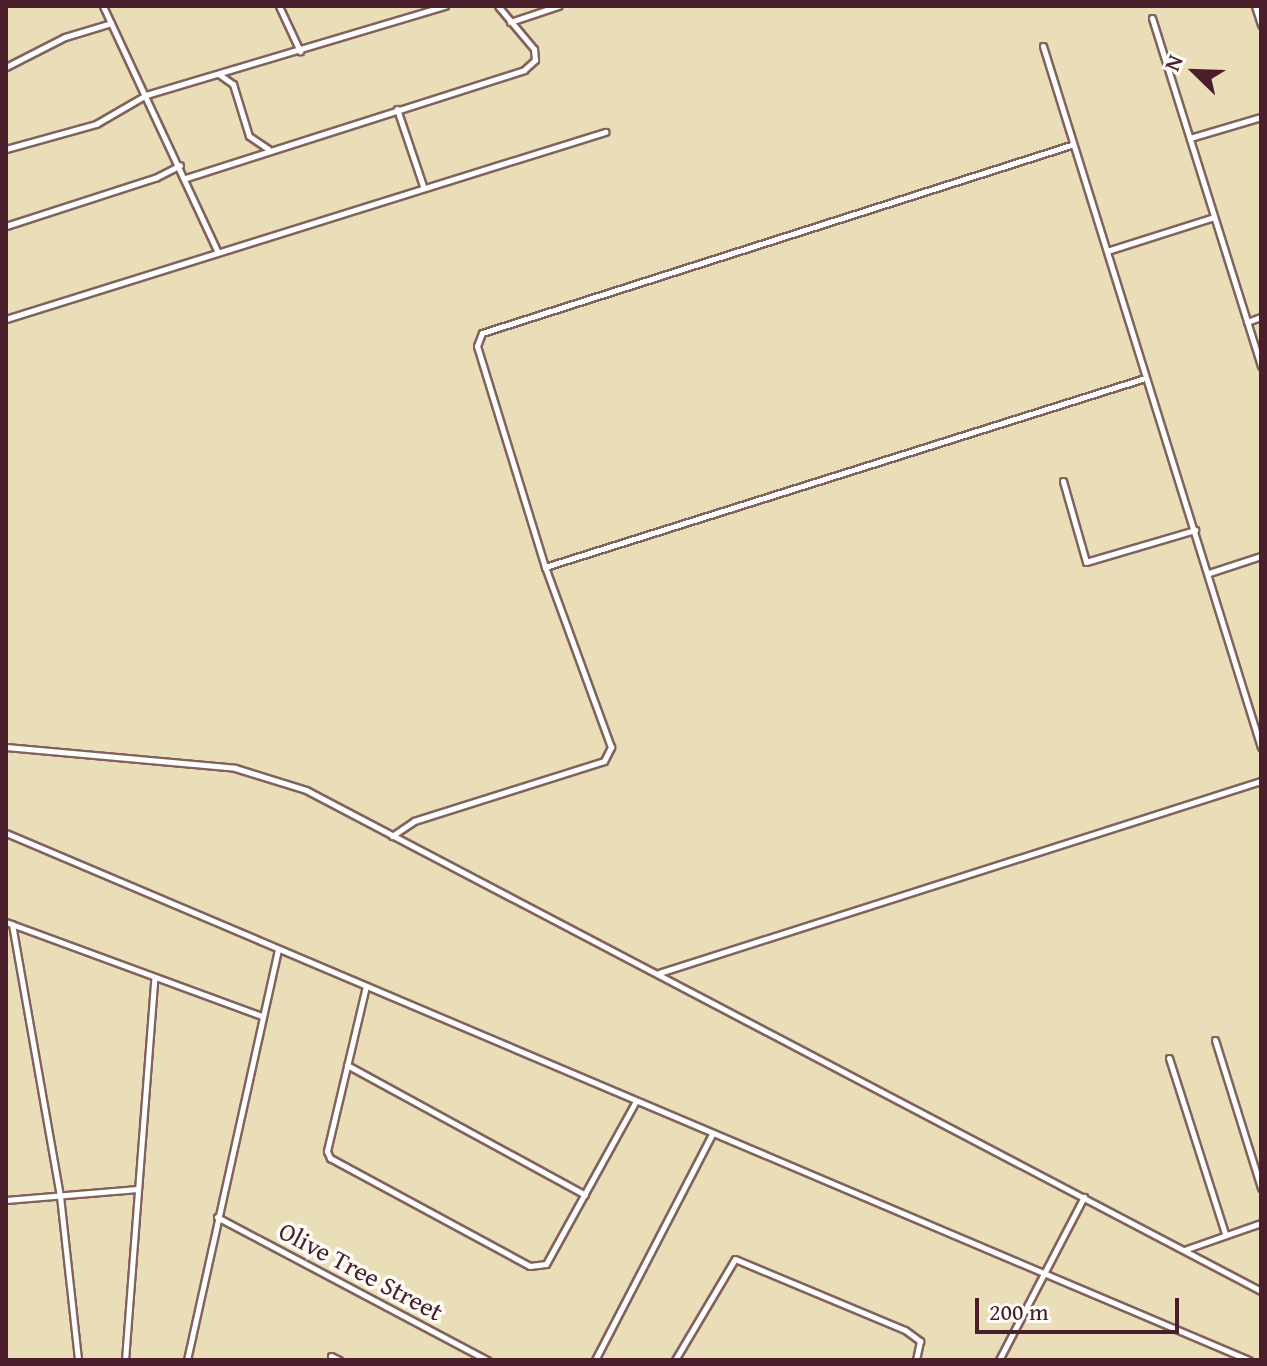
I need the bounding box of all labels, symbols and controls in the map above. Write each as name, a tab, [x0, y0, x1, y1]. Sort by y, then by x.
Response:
north arrow	[1155, 32, 1235, 112]
text: N	[1155, 50, 1191, 76]
street label: Olive Tree Street	[274, 1215, 448, 1327]
scale bar	[979, 1282, 1183, 1332]
text: 200 m	[989, 1294, 1049, 1329]

